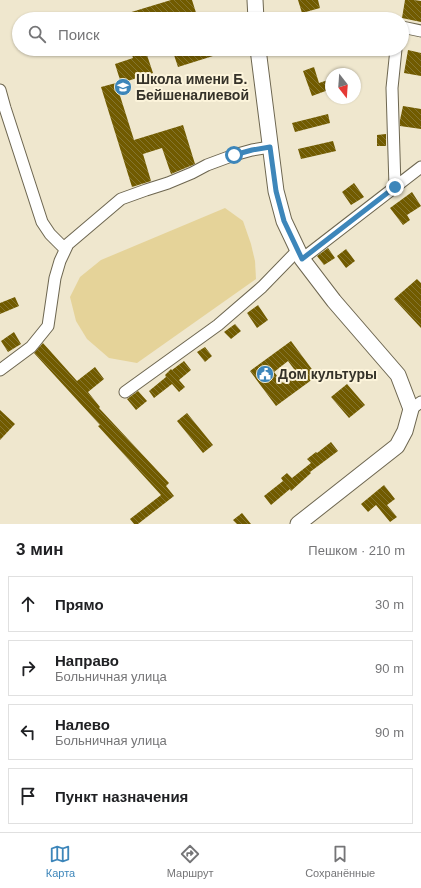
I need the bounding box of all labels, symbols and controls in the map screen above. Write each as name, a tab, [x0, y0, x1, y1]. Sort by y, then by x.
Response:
search box	[12, 12, 409, 56]
icon: search	[26, 23, 48, 45]
text: Поиск	[58, 26, 100, 43]
north arrow	[325, 68, 361, 104]
place label: Школа имени Б. Бейшеналиевой	[136, 71, 249, 103]
school or university icon: Школа имени Б. Бейшеналиевой	[113, 77, 133, 97]
route start	[225, 146, 243, 164]
route end	[386, 178, 404, 196]
public building icon: Дом культуры	[255, 364, 275, 384]
place label: Дом культуры	[278, 366, 377, 382]
text: 3 мин	[16, 540, 63, 559]
text: Пешком · 210 m	[308, 543, 405, 558]
icon: ahead	[17, 593, 39, 615]
text: Прямо	[55, 596, 104, 613]
text: 30 m	[375, 597, 404, 612]
text: Направо	[55, 652, 119, 669]
icon: right	[17, 657, 39, 679]
text: 90 m	[375, 661, 404, 676]
text: Больничная улица	[55, 669, 167, 684]
text: Налево	[55, 716, 110, 733]
icon: left	[17, 721, 39, 743]
text: 90 m	[375, 725, 404, 740]
text: Больничная улица	[55, 733, 167, 748]
icon: arrive	[17, 785, 39, 807]
text: Пункт назначения	[55, 788, 188, 805]
tab: Карта	[46, 843, 75, 879]
tab: Маршрут	[167, 843, 214, 879]
tab: Сохранённые	[305, 843, 375, 879]

